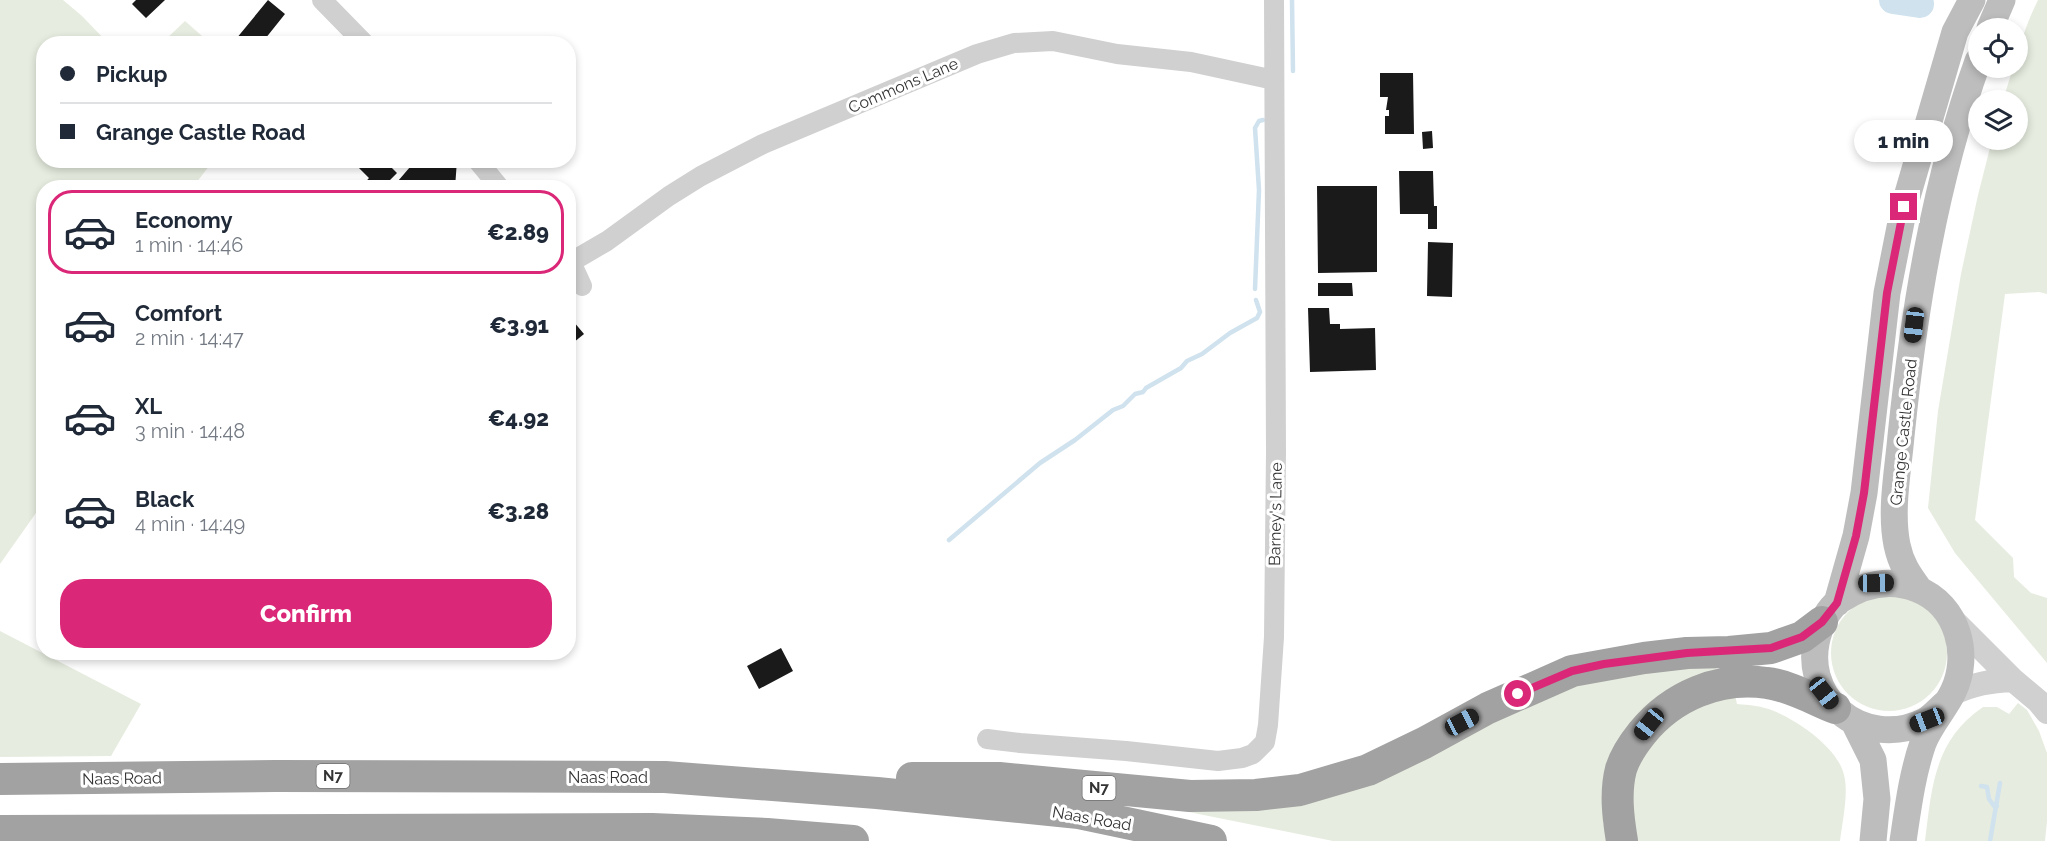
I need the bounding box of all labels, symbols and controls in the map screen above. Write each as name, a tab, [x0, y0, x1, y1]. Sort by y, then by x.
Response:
map controls	[1968, 18, 2028, 150]
button: locate	[1968, 18, 2028, 78]
street label: Commons Lane	[845, 54, 961, 117]
text: Pickup	[96, 61, 168, 87]
button: layers	[1968, 90, 2028, 150]
text: Grange Castle Road	[96, 119, 306, 145]
callout: 1 min	[1854, 120, 1954, 162]
text: 1 min	[1878, 129, 1929, 153]
route end	[1890, 193, 1917, 220]
icon: car	[63, 205, 117, 259]
text: Economy	[135, 207, 233, 233]
text: €2.89	[487, 219, 549, 245]
text: 1 min · 14:46	[135, 233, 243, 257]
icon: car	[63, 298, 117, 352]
text: Comfort	[135, 300, 222, 326]
car	[1903, 306, 1925, 344]
text: €3.91	[489, 312, 549, 338]
text: 2 min · 14:47	[135, 326, 244, 350]
street label: Grange Castle Road	[1886, 358, 1921, 506]
icon: car	[63, 391, 117, 445]
text: XL	[135, 393, 162, 419]
text: €4.92	[488, 405, 549, 431]
text: 3 min · 14:48	[135, 419, 245, 443]
street label: Barney's Lane	[1265, 462, 1286, 566]
icon: car	[63, 484, 117, 538]
text: Black	[135, 486, 194, 512]
text: €3.28	[488, 498, 549, 524]
text: 4 min · 14:49	[135, 512, 245, 536]
car	[1858, 574, 1894, 592]
button: Confirm	[60, 579, 552, 648]
car	[1806, 673, 1842, 713]
route start	[1504, 680, 1531, 707]
car	[1631, 704, 1667, 744]
car	[1907, 705, 1947, 735]
car	[1442, 706, 1482, 738]
road number: N7	[316, 764, 350, 788]
street label: Naas Road	[82, 768, 162, 789]
street label: Naas Road	[568, 768, 648, 787]
road number: N7	[1082, 776, 1116, 800]
street label: Naas Road	[1051, 802, 1133, 835]

